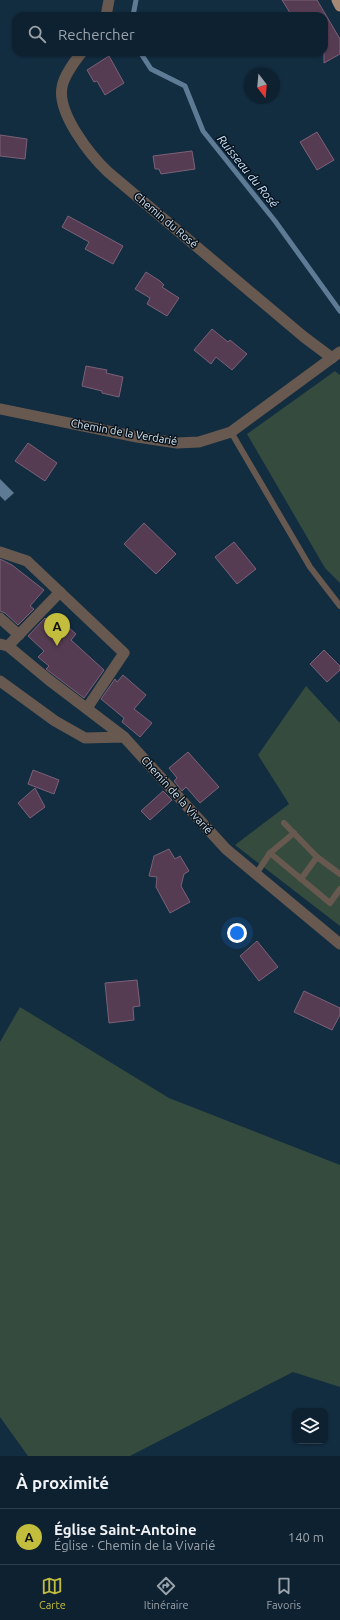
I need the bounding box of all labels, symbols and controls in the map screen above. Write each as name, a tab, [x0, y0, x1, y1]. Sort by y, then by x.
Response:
search box	[12, 12, 328, 56]
icon: search	[26, 23, 48, 45]
text: Rechercher	[58, 26, 135, 43]
north arrow	[244, 68, 280, 104]
water label: Ruisseau du Rosé	[215, 132, 281, 210]
street label: Chemin du Rosé	[132, 190, 200, 250]
street label: Chemin de la Verdarié	[70, 417, 178, 447]
pin: A	[44, 613, 70, 646]
street label: Chemin de la Vivarié	[139, 754, 215, 836]
your location	[227, 923, 247, 943]
map controls	[292, 1408, 328, 1444]
button: layers	[292, 1408, 328, 1444]
text: À proximité	[16, 1473, 109, 1492]
text: Église Saint-Antoine	[54, 1521, 197, 1538]
text: A	[24, 1530, 34, 1544]
text: 140 m	[288, 1530, 324, 1544]
text: Église · Chemin de la Vivarié	[54, 1538, 215, 1552]
tab: Carte	[39, 1575, 66, 1611]
tab: Itinéraire	[144, 1575, 189, 1611]
tab: Favoris	[267, 1575, 301, 1611]

